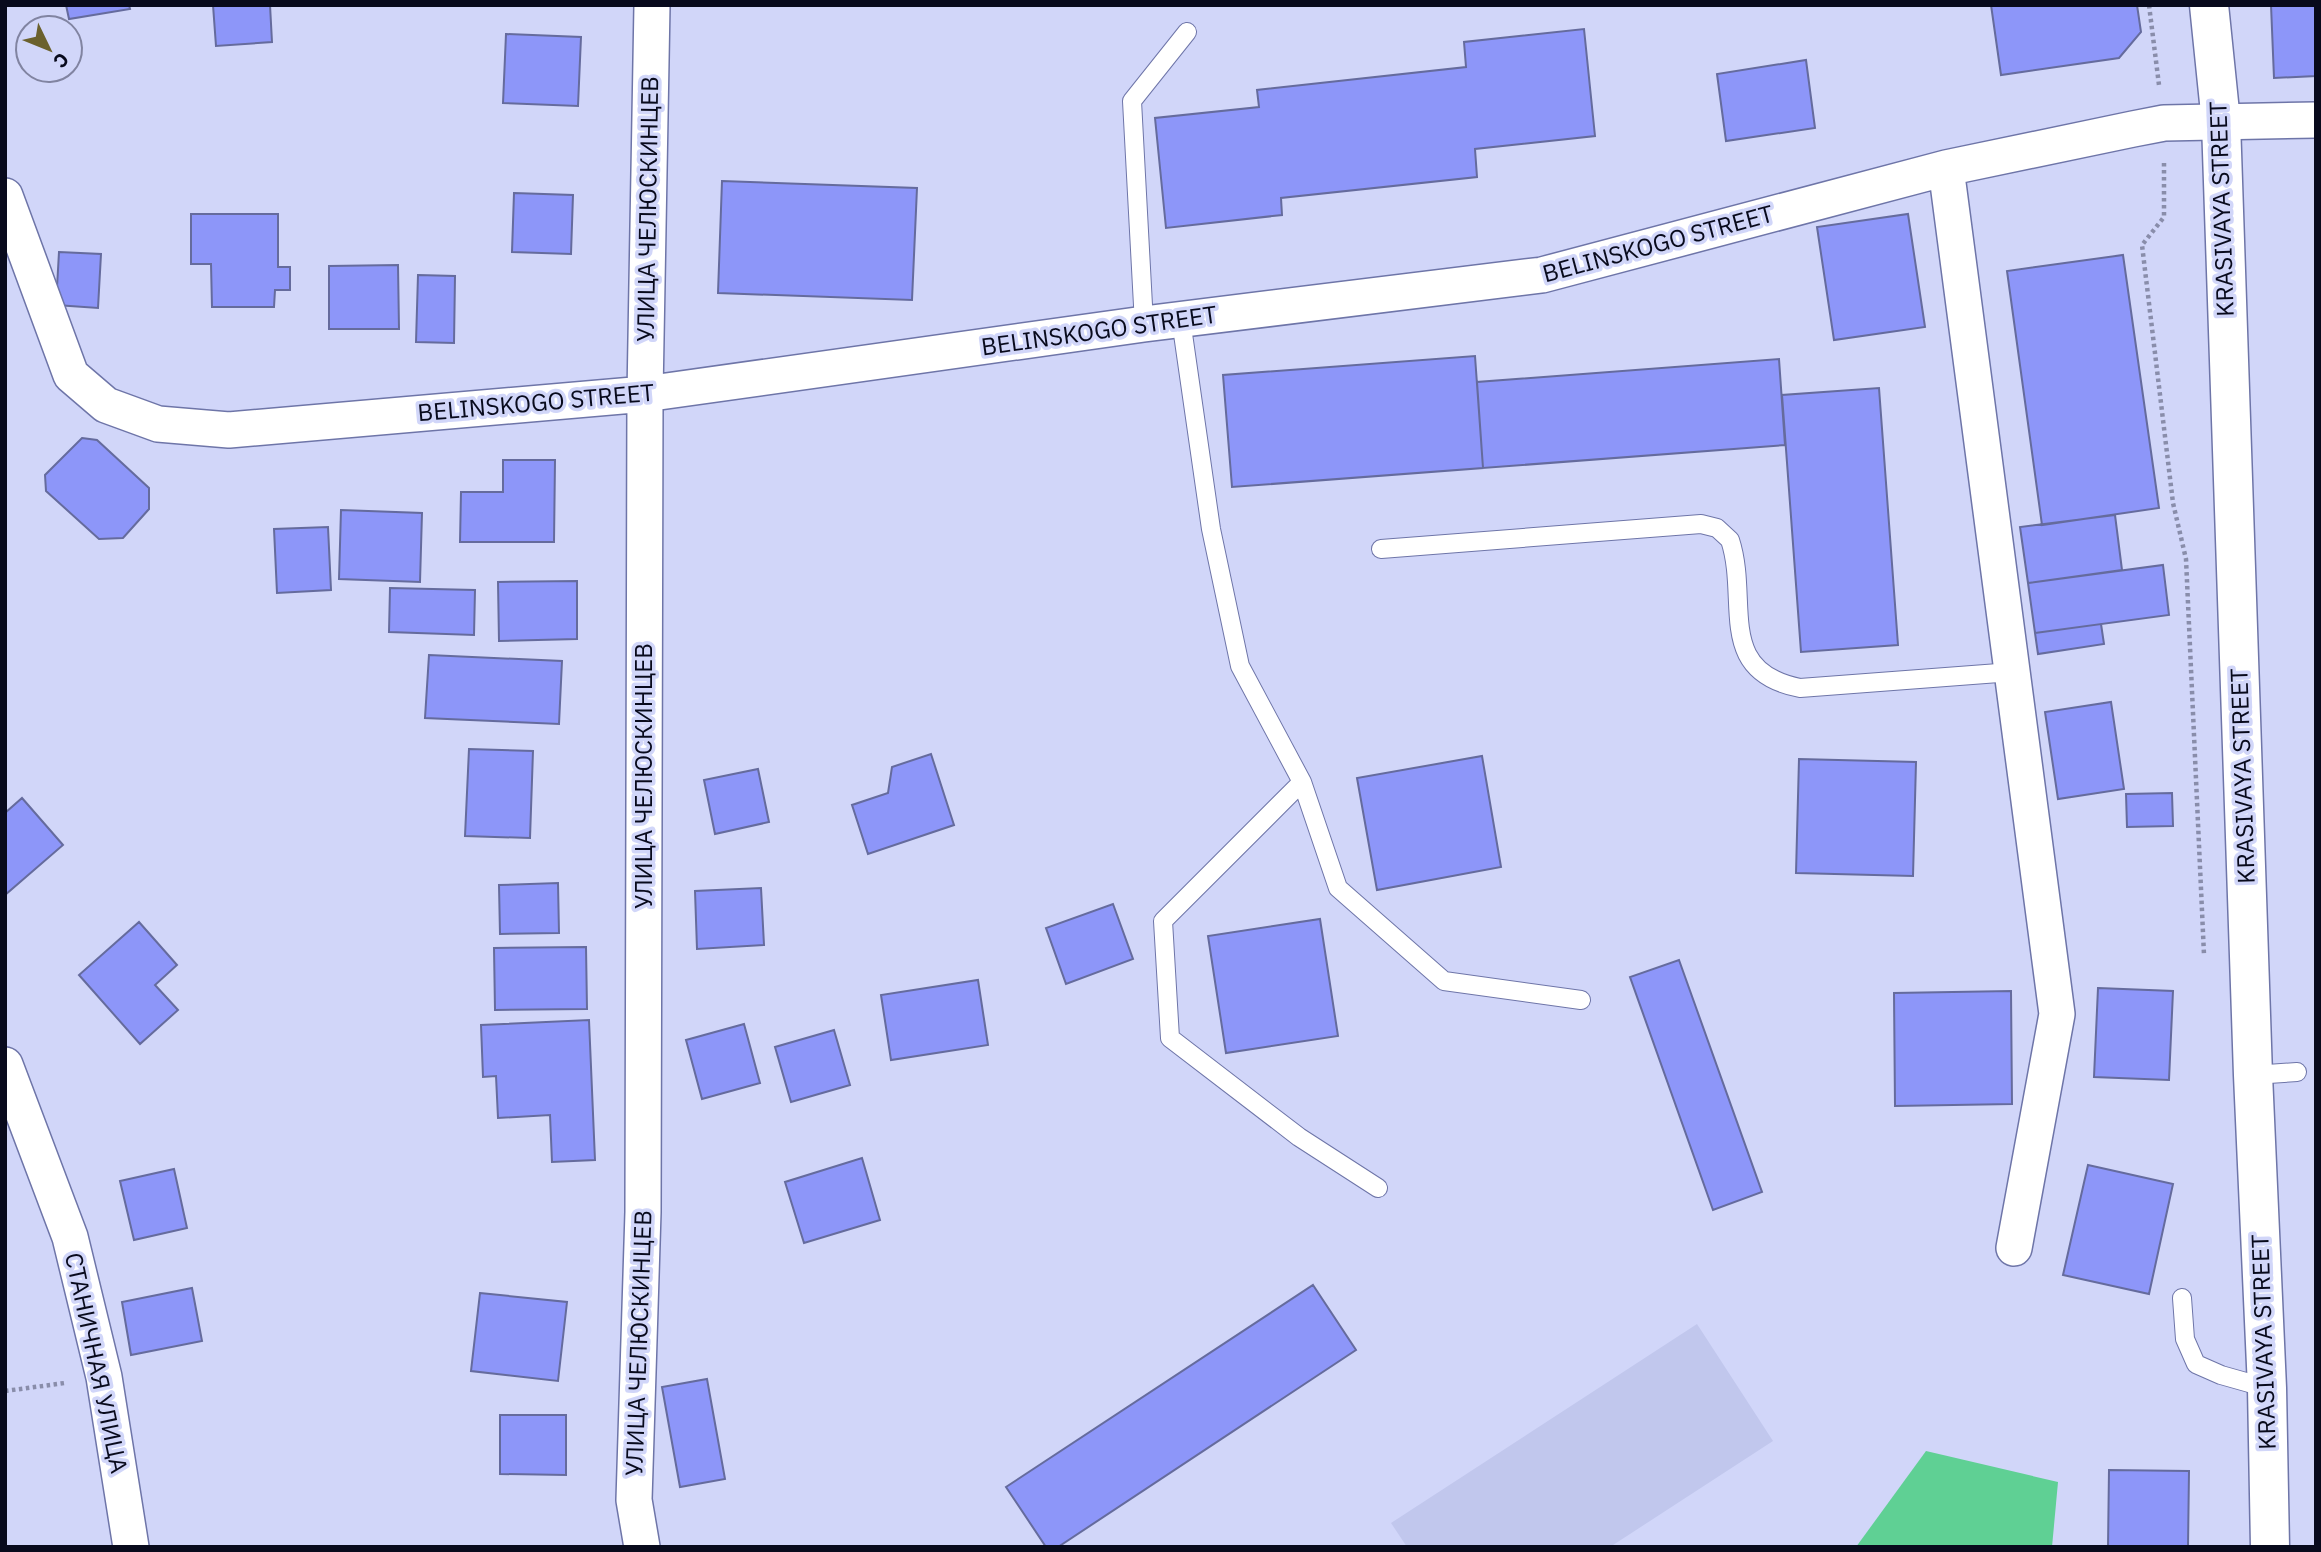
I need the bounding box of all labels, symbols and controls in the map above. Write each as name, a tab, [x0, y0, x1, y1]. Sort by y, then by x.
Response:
north arrow	[14, 14, 84, 84]
text: С	[48, 48, 74, 73]
street label: УЛИЦА ЧЕЛЮСКИНЦЕВ	[629, 76, 665, 342]
street label: KRASIVAYA STREET	[2201, 100, 2241, 317]
street label: BELINSKOGO STREET	[1539, 197, 1777, 289]
street label: BELINSKOGO STREET	[979, 298, 1219, 362]
street label: BELINSKOGO STREET	[416, 376, 656, 428]
street label: УЛИЦА ЧЕЛЮСКИНЦЕВ	[627, 643, 659, 909]
street label: KRASIVAYA STREET	[2222, 667, 2262, 884]
street label: УЛИЦА ЧЕЛЮСКИНЦЕВ	[617, 1210, 659, 1476]
street label: KRASIVAYA STREET	[2243, 1233, 2283, 1450]
street label: СТАНИЧНАЯ УЛИЦА	[58, 1250, 136, 1476]

